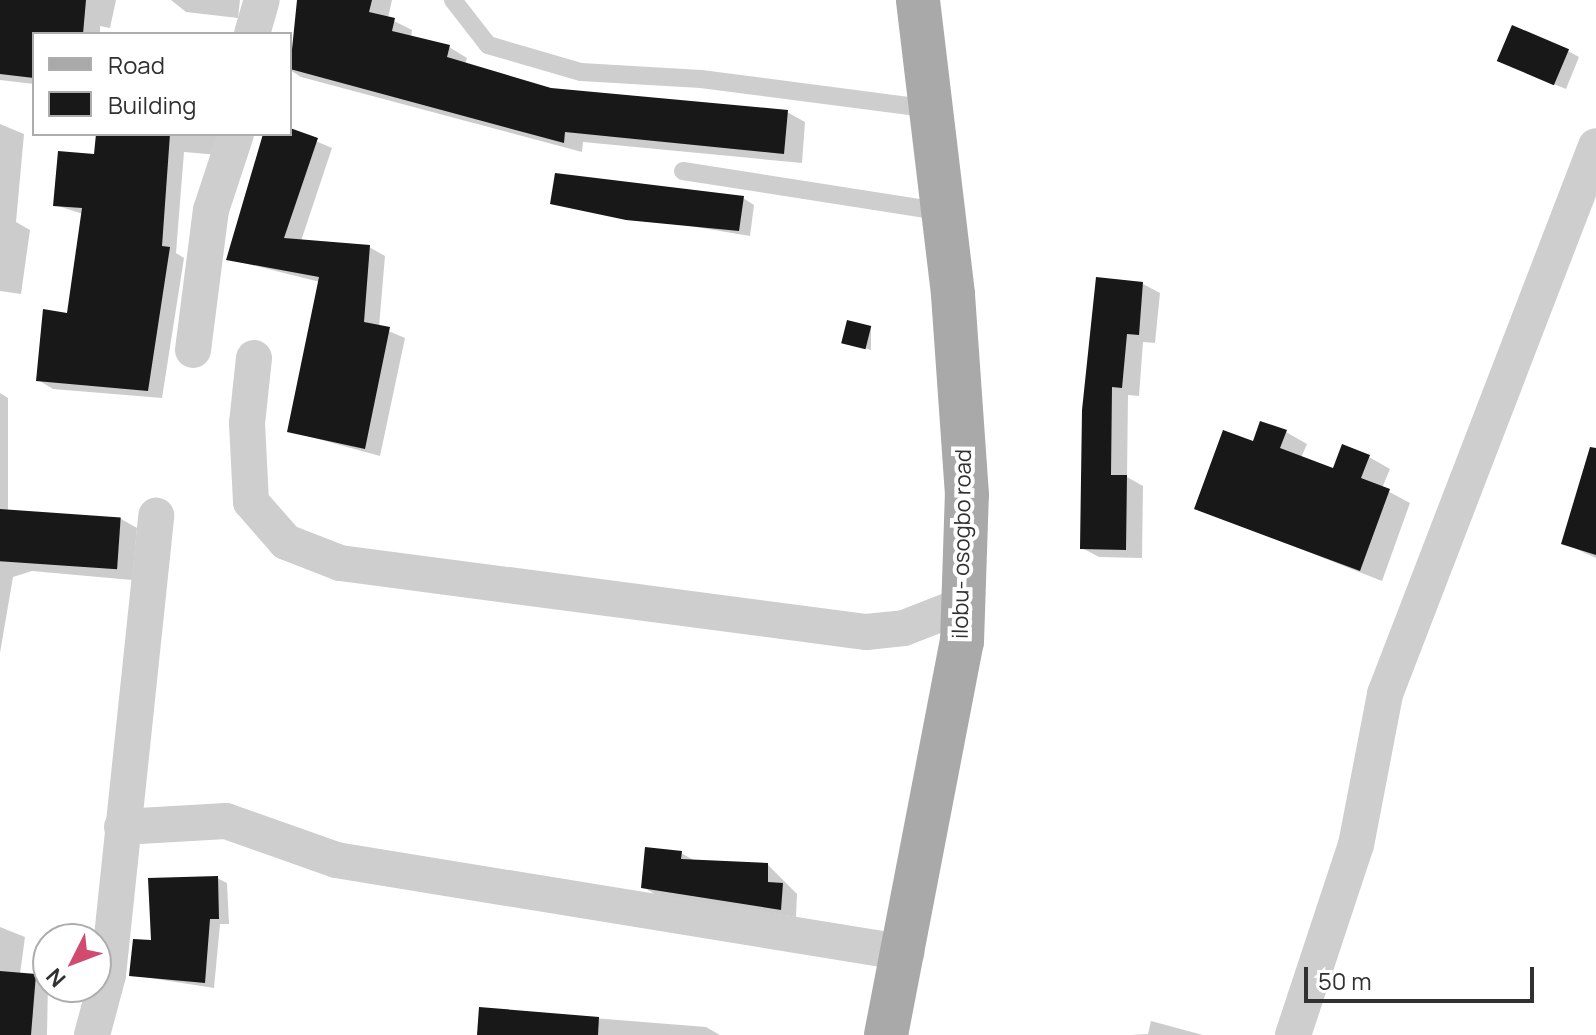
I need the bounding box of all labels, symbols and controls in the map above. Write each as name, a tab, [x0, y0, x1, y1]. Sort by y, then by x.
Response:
legend	[32, 32, 292, 136]
text: Road	[108, 48, 165, 81]
text: Building	[108, 88, 196, 121]
street label: ilobu- osogbo road	[947, 449, 977, 639]
north arrow	[32, 923, 112, 1003]
scale bar	[1308, 951, 1538, 1001]
text: N	[39, 962, 72, 994]
text: 50 m	[1318, 964, 1372, 997]

